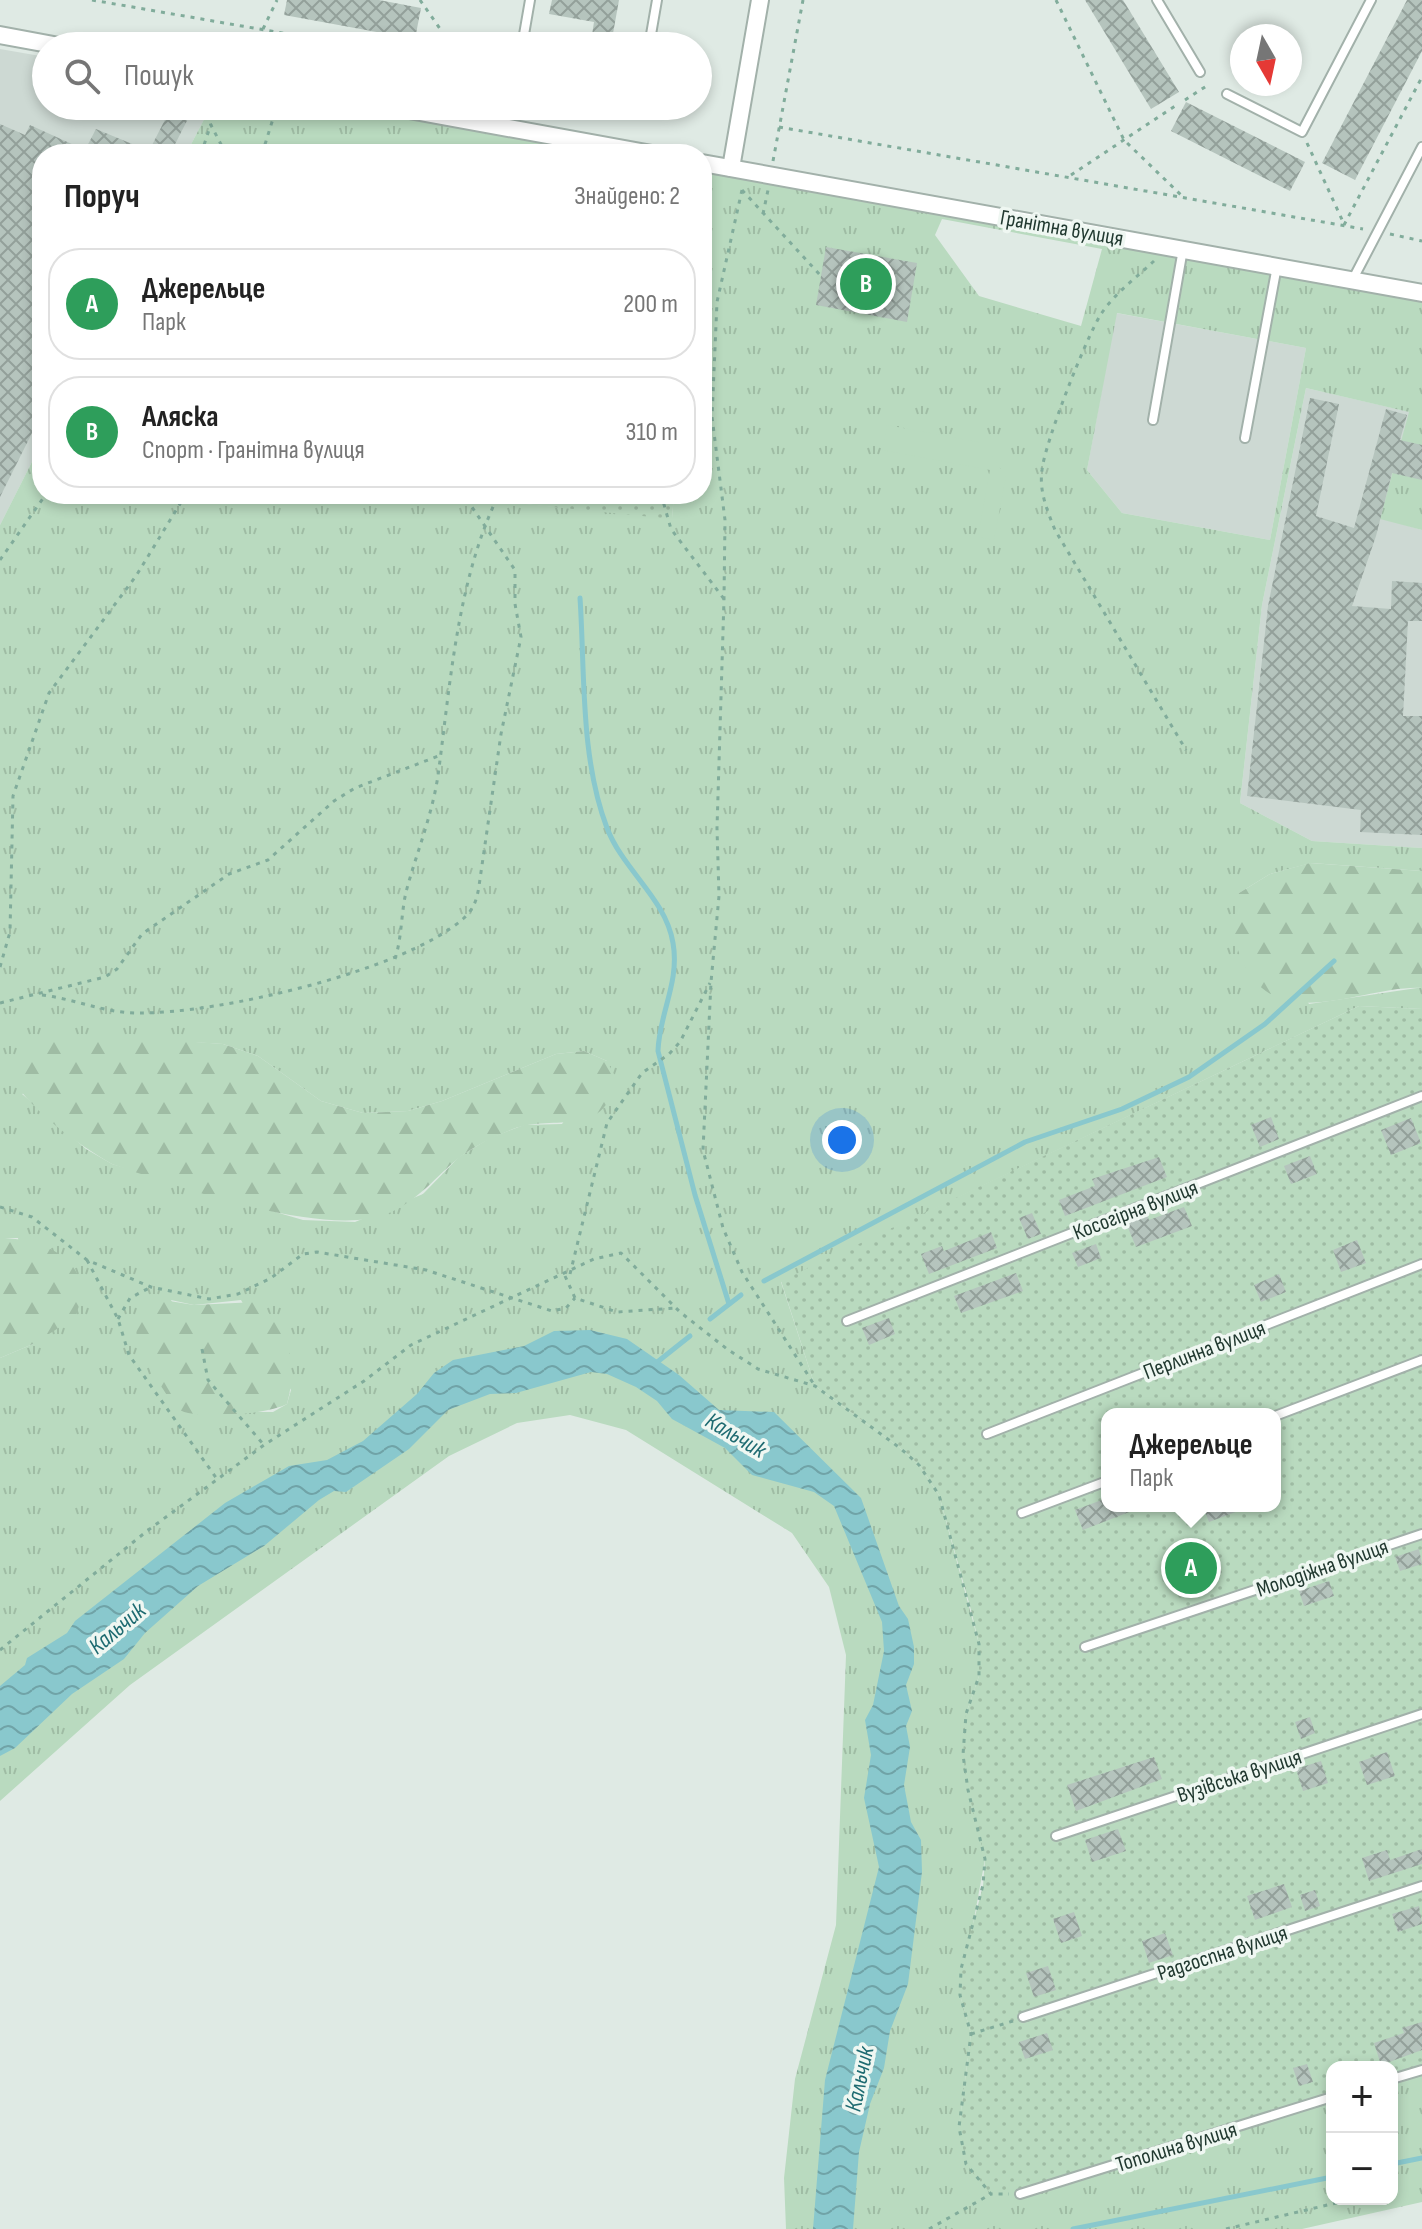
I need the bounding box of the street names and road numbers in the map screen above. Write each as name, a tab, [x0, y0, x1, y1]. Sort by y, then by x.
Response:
street label: Гранітна вулиця	[998, 204, 1126, 253]
street label: Косогірна вулиця	[1069, 1174, 1202, 1247]
street label: Перлинна вулиця	[1140, 1315, 1269, 1386]
street label: Молодіжна вулиця	[1253, 1533, 1392, 1604]
street label: Вузівська вулиця	[1174, 1744, 1305, 1809]
street label: Радгоспна вулиця	[1154, 1920, 1291, 1987]
street label: Тополина вулиця	[1113, 2116, 1240, 2179]

